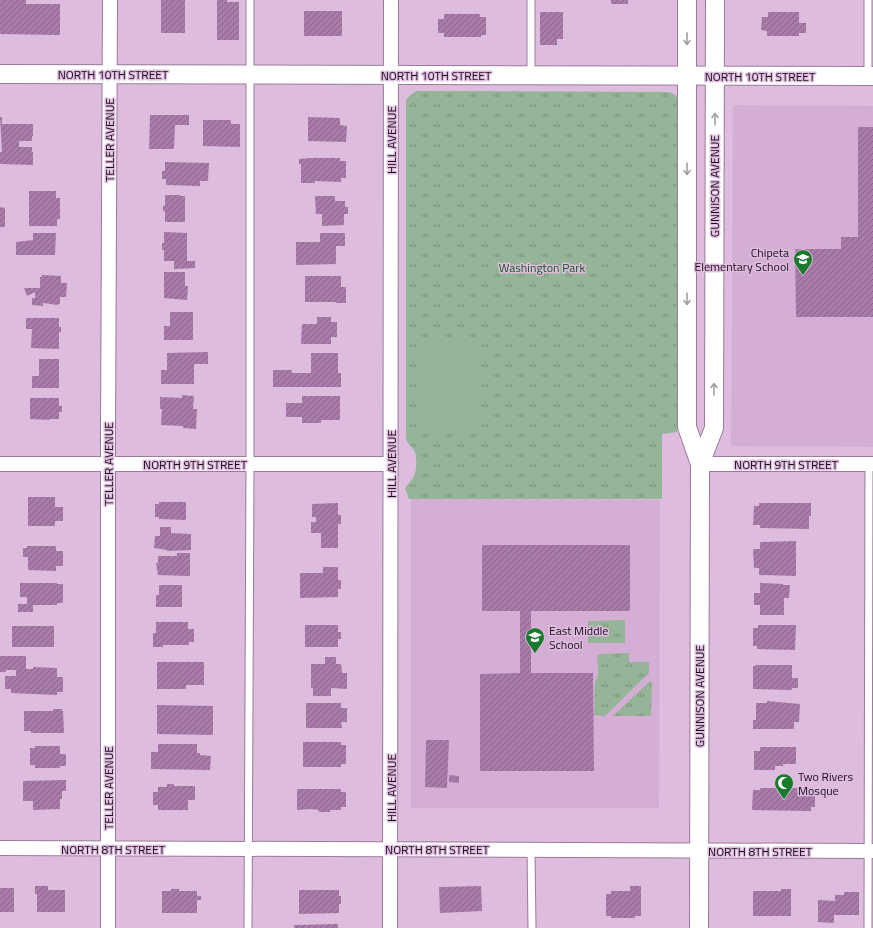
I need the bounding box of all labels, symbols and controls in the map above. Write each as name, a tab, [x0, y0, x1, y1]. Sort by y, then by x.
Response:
one-way arrow	[683, 32, 691, 45]
street label: NORTH 10TH STREET	[58, 65, 169, 84]
street label: NORTH 10TH STREET	[381, 66, 492, 85]
street label: NORTH 10TH STREET	[705, 67, 816, 86]
street label: TELLER AVENUE	[100, 98, 119, 182]
street label: HILL AVENUE	[382, 106, 401, 174]
one-way arrow	[711, 113, 719, 126]
street label: GUNNISON AVENUE	[705, 134, 724, 237]
one-way arrow	[683, 162, 691, 175]
place label: Chipeta Elementary School	[695, 243, 789, 276]
school or university icon: Chipeta Elementary School	[792, 248, 814, 276]
park label: Washington Park	[499, 258, 585, 277]
one-way arrow	[683, 292, 691, 305]
one-way arrow	[710, 383, 718, 396]
street label: TELLER AVENUE	[99, 422, 118, 506]
street label: HILL AVENUE	[382, 430, 401, 498]
street label: NORTH 9TH STREET	[143, 455, 248, 474]
street label: NORTH 9TH STREET	[734, 455, 839, 474]
place label: East Middle School	[549, 621, 608, 654]
school or university icon: East Middle School	[524, 626, 546, 654]
street label: GUNNISON AVENUE	[690, 644, 709, 747]
street label: TELLER AVENUE	[99, 746, 118, 830]
street label: HILL AVENUE	[382, 754, 401, 822]
place label: Two Rivers Mosque	[798, 767, 853, 800]
mosque icon: Two Rivers Mosque	[773, 772, 795, 800]
street label: NORTH 8TH STREET	[61, 840, 166, 859]
street label: NORTH 8TH STREET	[385, 840, 490, 859]
street label: NORTH 8TH STREET	[708, 842, 813, 861]

